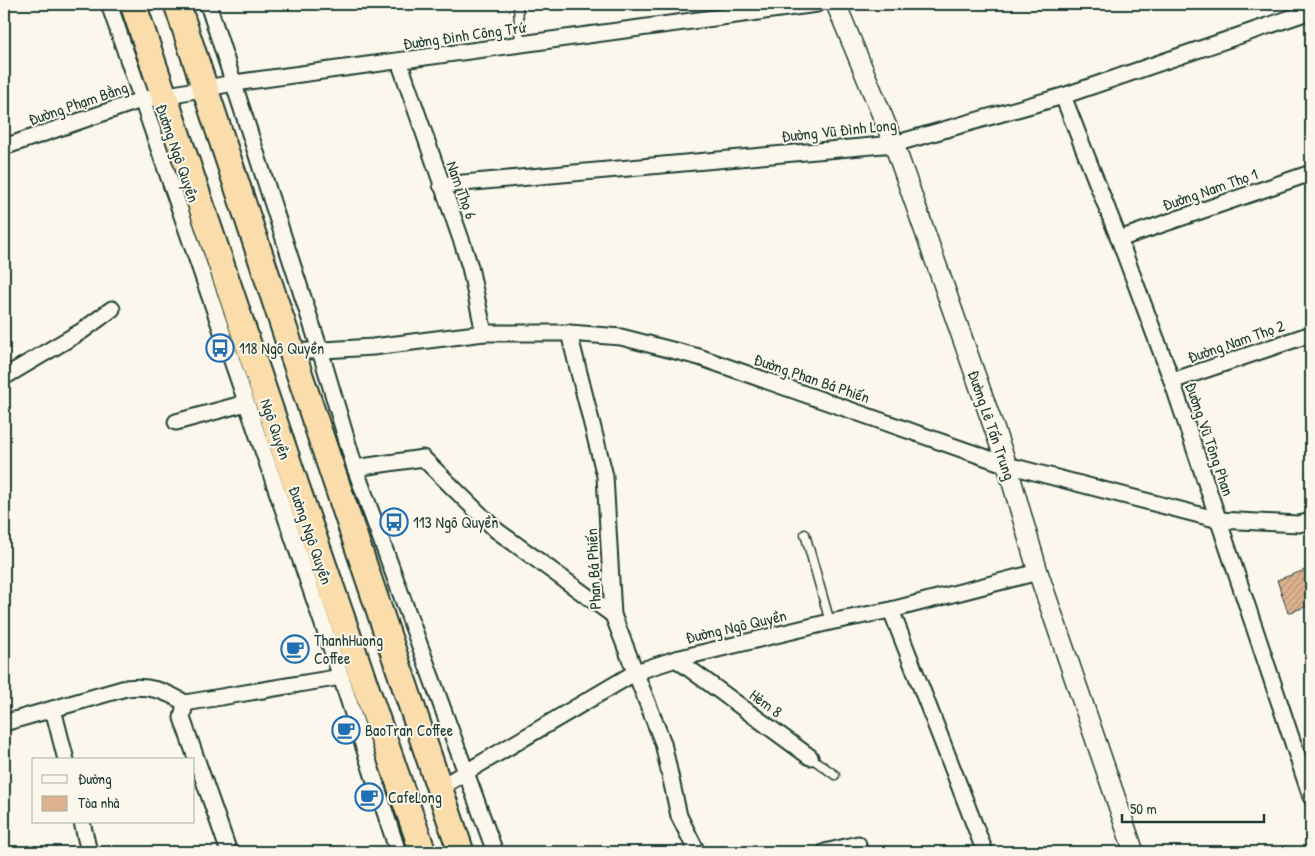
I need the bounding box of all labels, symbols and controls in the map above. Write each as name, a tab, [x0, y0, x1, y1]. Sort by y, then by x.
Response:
street label: Đường Đinh Công Trứ	[402, 15, 528, 54]
street label: Đường Phạm Bằng	[25, 76, 131, 130]
street label: Đường Ngô Quyền	[151, 101, 205, 205]
street label: Đường Vũ Đình Long	[780, 113, 898, 147]
street label: Nam Thọ 6	[441, 158, 483, 222]
street label: Đường Nam Thọ 1	[1160, 162, 1261, 216]
street label: Đường Nam Thọ 2	[1185, 314, 1288, 368]
bus stop icon: 118 Ngô Quyền	[205, 333, 235, 363]
place label: 118 Ngô Quyền	[239, 337, 324, 359]
street label: Đường Phan Bá Phiến	[751, 348, 873, 408]
street label: Đường Lê Tấn Trung	[963, 367, 1021, 483]
street label: Đường Vũ Tông Phan	[1180, 379, 1240, 499]
street label: Ngô Quyền	[255, 396, 297, 462]
street label: Đường Ngô Quyền	[284, 483, 338, 587]
bus stop icon: 113 Ngô Quyền	[379, 507, 409, 537]
place label: 113 Ngô Quyền	[413, 511, 498, 533]
street label: Phan Bá Phiến	[580, 528, 606, 610]
street label: Đường Ngô Quyền	[683, 604, 789, 648]
place label: ThanhHuong Coffee	[314, 629, 383, 669]
cafe icon: ThanhHuong Coffee	[280, 634, 310, 664]
street label: Hẻm 8	[745, 684, 787, 722]
cafe icon: BaoTran Coffee	[331, 715, 361, 745]
place label: BaoTran Coffee	[365, 719, 454, 741]
legend	[32, 758, 195, 824]
text: Đường	[78, 768, 112, 789]
cafe icon: CafeLong	[354, 782, 384, 812]
place label: CafeLong	[388, 786, 442, 808]
scale bar	[1122, 791, 1265, 823]
text: Tòa nhà	[78, 792, 119, 813]
text: 50 m	[1130, 798, 1157, 819]

